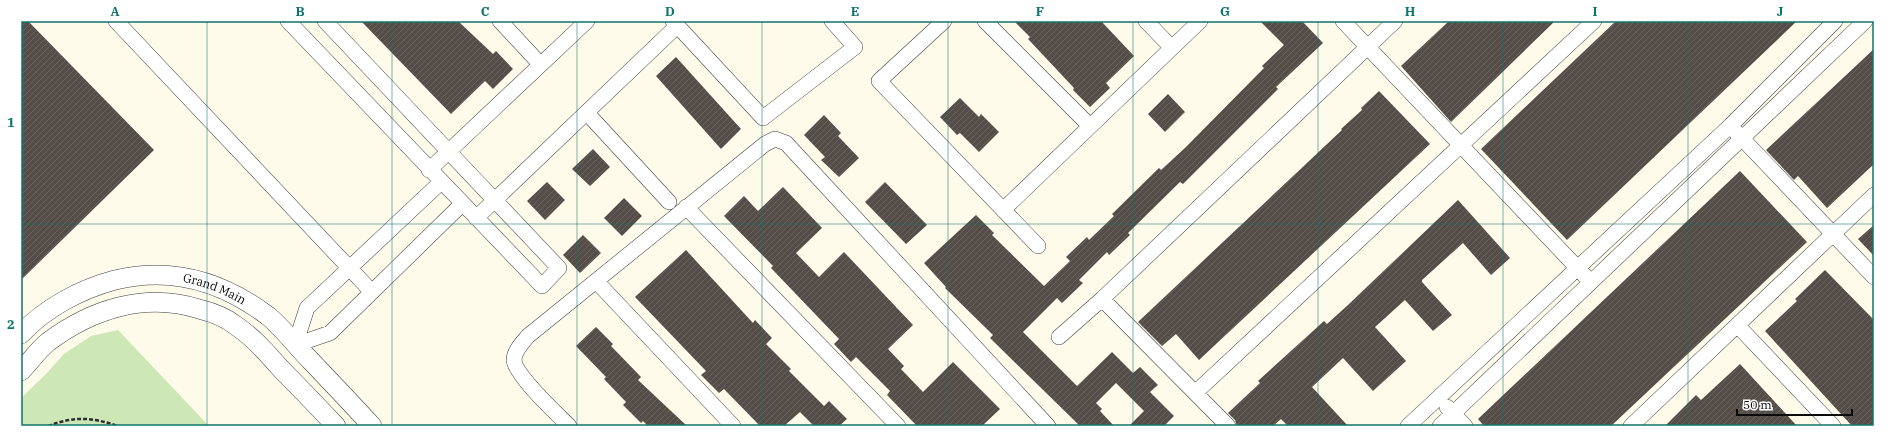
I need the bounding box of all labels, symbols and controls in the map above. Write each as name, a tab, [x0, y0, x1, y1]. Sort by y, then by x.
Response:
text: A	[110, 3, 120, 20]
text: B	[295, 3, 305, 20]
text: C	[481, 3, 490, 20]
text: D	[665, 3, 675, 20]
text: E	[851, 3, 859, 20]
text: F	[1036, 3, 1044, 20]
text: G	[1220, 3, 1230, 20]
text: H	[1405, 3, 1416, 20]
text: I	[1593, 3, 1598, 20]
text: J	[1777, 3, 1784, 20]
text: 1	[7, 114, 15, 131]
street label: Grand Main	[182, 270, 249, 307]
text: 2	[7, 316, 15, 333]
scale bar	[1737, 391, 1852, 417]
text: 50 m	[1743, 397, 1772, 412]

